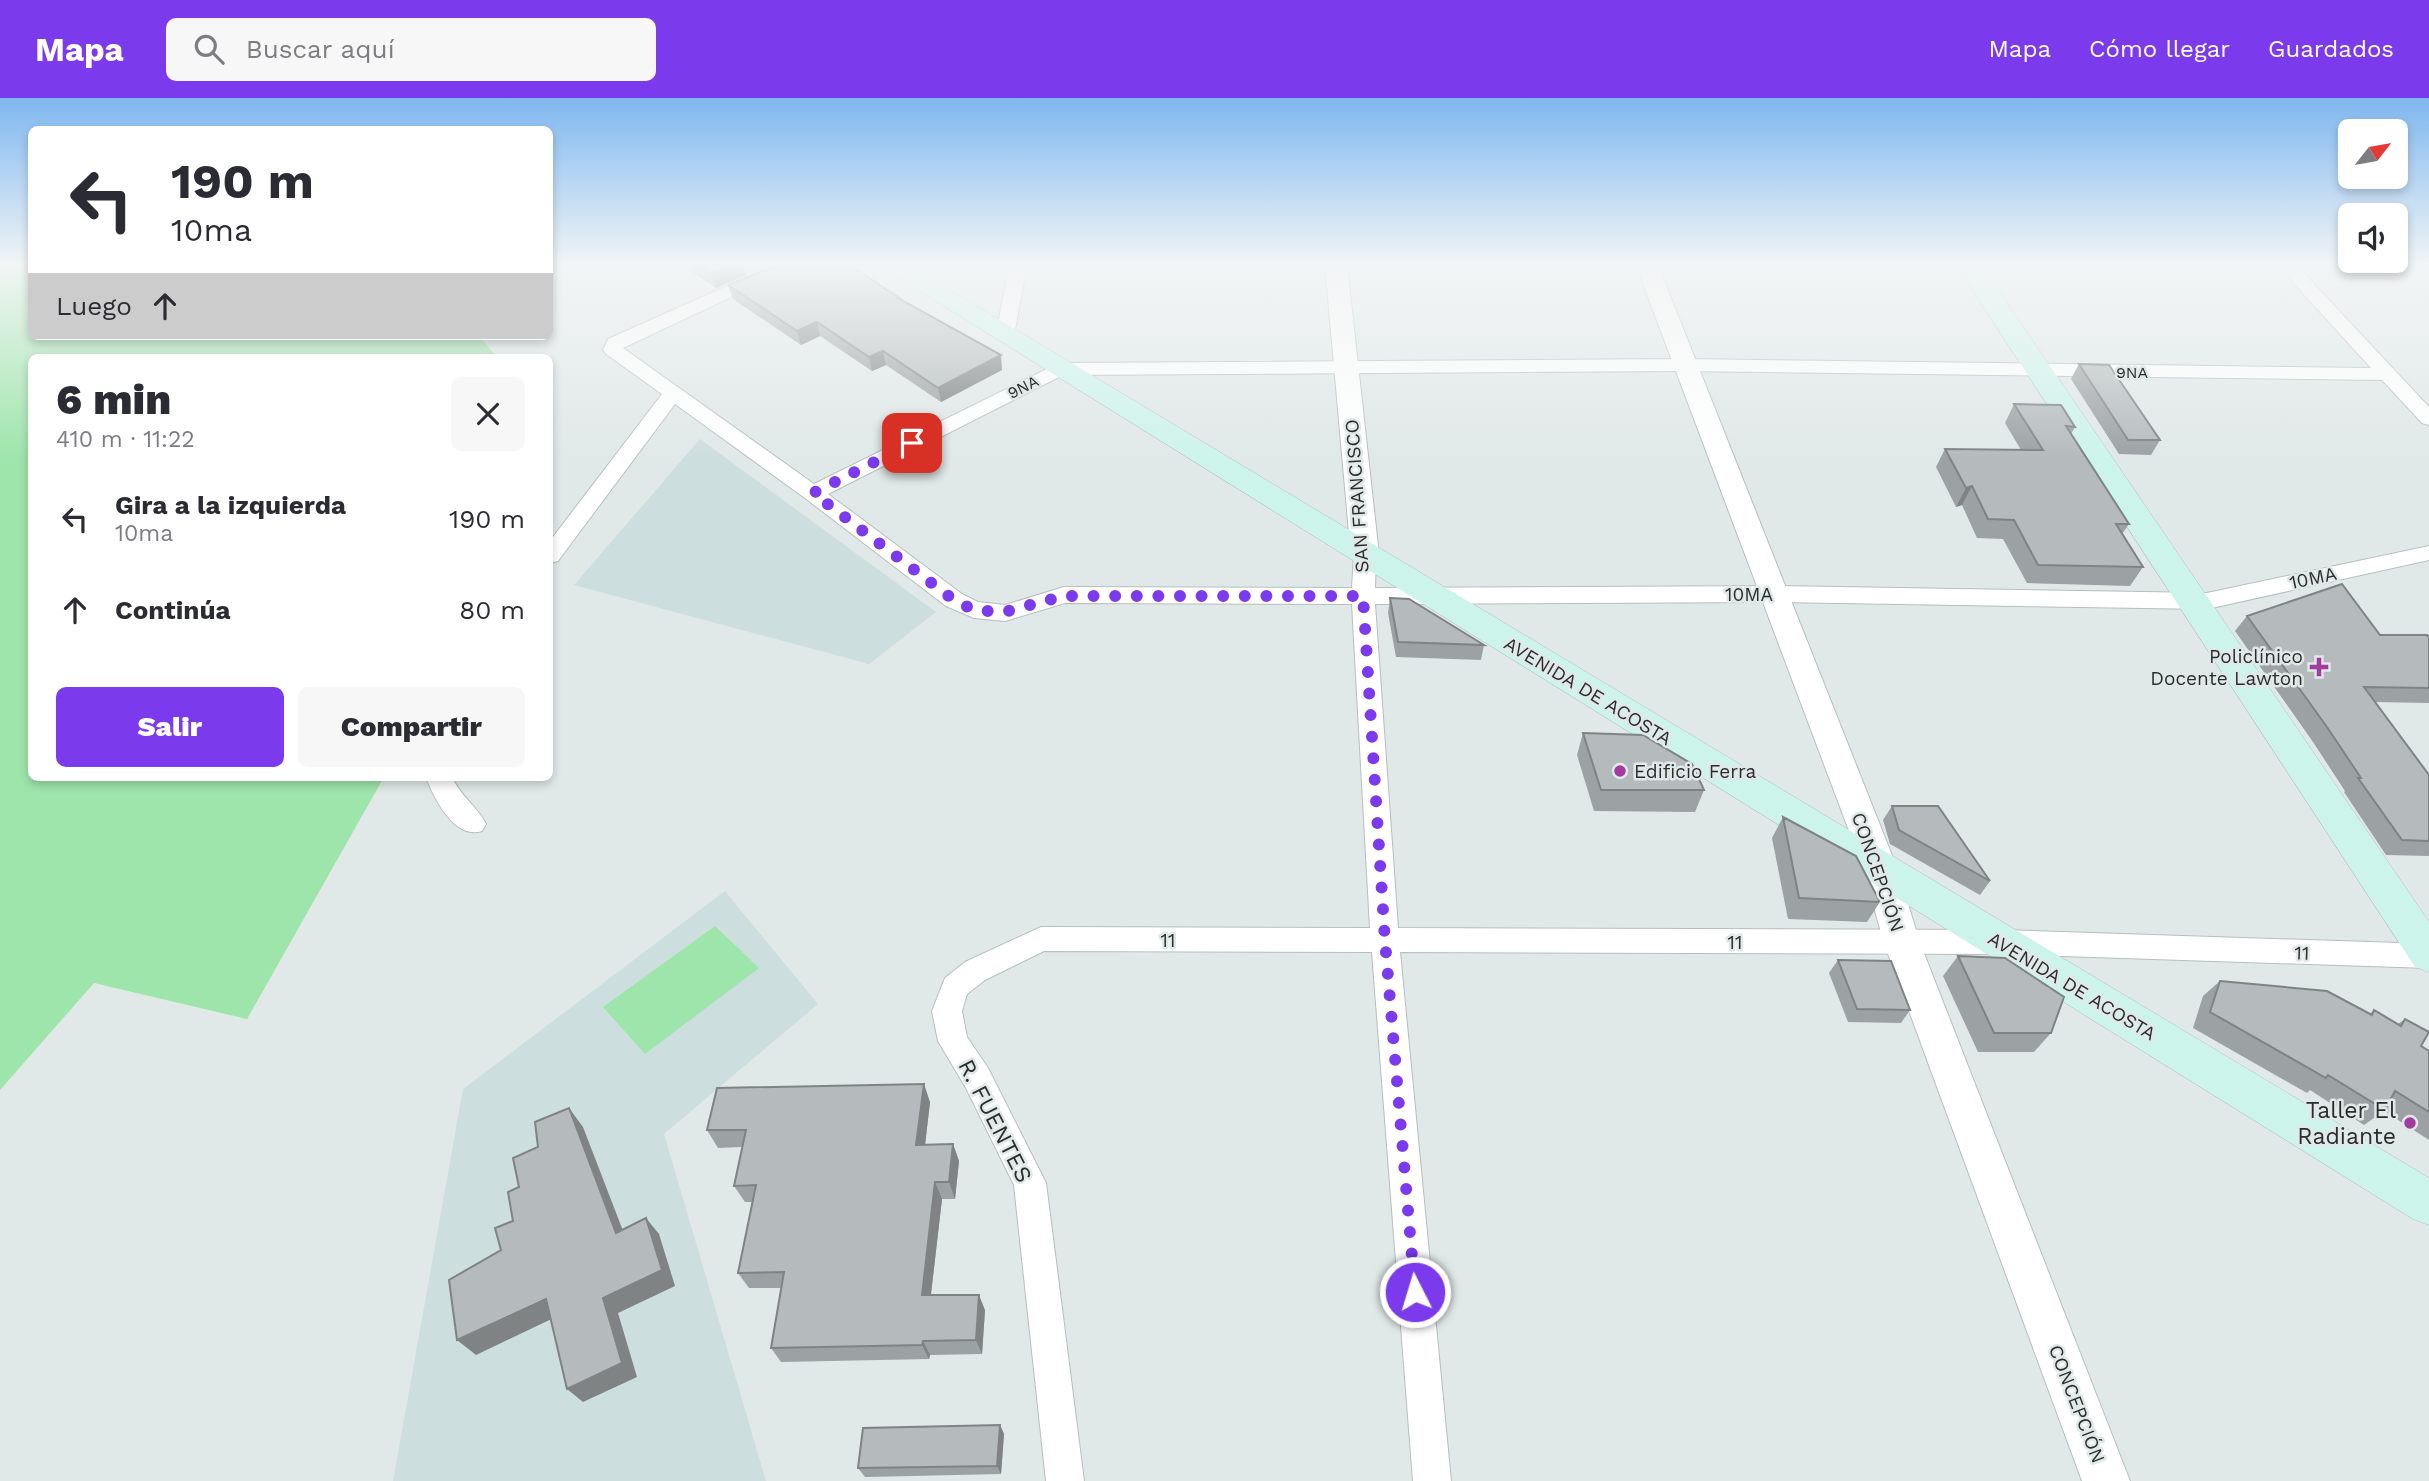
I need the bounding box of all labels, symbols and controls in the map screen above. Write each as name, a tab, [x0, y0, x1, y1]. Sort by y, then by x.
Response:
search box	[166, 18, 656, 81]
text: Mapa	[35, 30, 124, 69]
icon: search	[190, 30, 228, 68]
text: Buscar aquí	[246, 34, 395, 64]
text: Mapa	[1989, 35, 2051, 63]
text: Cómo llegar	[2089, 35, 2230, 63]
text: Guardados	[2268, 35, 2394, 63]
north arrow	[2338, 119, 2408, 189]
map controls	[2338, 119, 2408, 273]
text: 190 m	[171, 152, 314, 210]
icon: left	[56, 154, 147, 245]
button: sound	[2338, 203, 2408, 273]
text: 10ma	[171, 211, 252, 249]
icon: ahead	[146, 287, 184, 325]
text: Luego	[56, 291, 132, 321]
street label: 9NA	[2116, 363, 2149, 382]
street label: 9NA	[1004, 371, 1042, 403]
text: 6 min	[56, 375, 171, 424]
button: close	[451, 377, 525, 451]
pin	[882, 413, 942, 473]
street label: SAN FRANCISCO	[1340, 418, 1374, 574]
icon: arrive	[893, 424, 931, 462]
text: 410 m · 11:22	[56, 426, 195, 453]
text: Gira a la izquierda	[115, 490, 346, 520]
icon: left	[56, 500, 94, 538]
text: 190 m	[449, 504, 525, 534]
text: 10ma	[115, 520, 173, 547]
street label: 10MA	[2287, 562, 2339, 594]
street label: 10MA	[1725, 583, 1773, 606]
icon: ahead	[56, 591, 94, 629]
text: Continúa	[115, 595, 231, 625]
text: 80 m	[459, 595, 525, 625]
street label: AVENIDA DE ACOSTA	[1500, 632, 1676, 750]
place label: Policlínico Docente Lawton	[2150, 645, 2303, 690]
marker: Policlínico Docente Lawton	[2309, 657, 2329, 677]
button: Salir	[56, 687, 284, 767]
button: Compartir	[298, 687, 525, 767]
place label: Edificio Ferra	[1634, 760, 1757, 783]
marker: Edificio Ferra	[1612, 763, 1628, 779]
street label: CONCEPCIÓN	[1847, 809, 1909, 935]
street label: AVENIDA DE ACOSTA	[1984, 927, 2160, 1045]
street label: 11	[1161, 929, 1175, 952]
street label: 11	[1728, 931, 1742, 954]
street label: 11	[2294, 941, 2310, 965]
street label: R. FUENTES	[952, 1055, 1038, 1187]
place label: Taller El Radiante	[2297, 1097, 2396, 1150]
marker: Taller El Radiante	[2402, 1115, 2418, 1131]
position arrow	[1378, 1255, 1452, 1329]
street label: CONCEPCIÓN	[2044, 1342, 2110, 1466]

